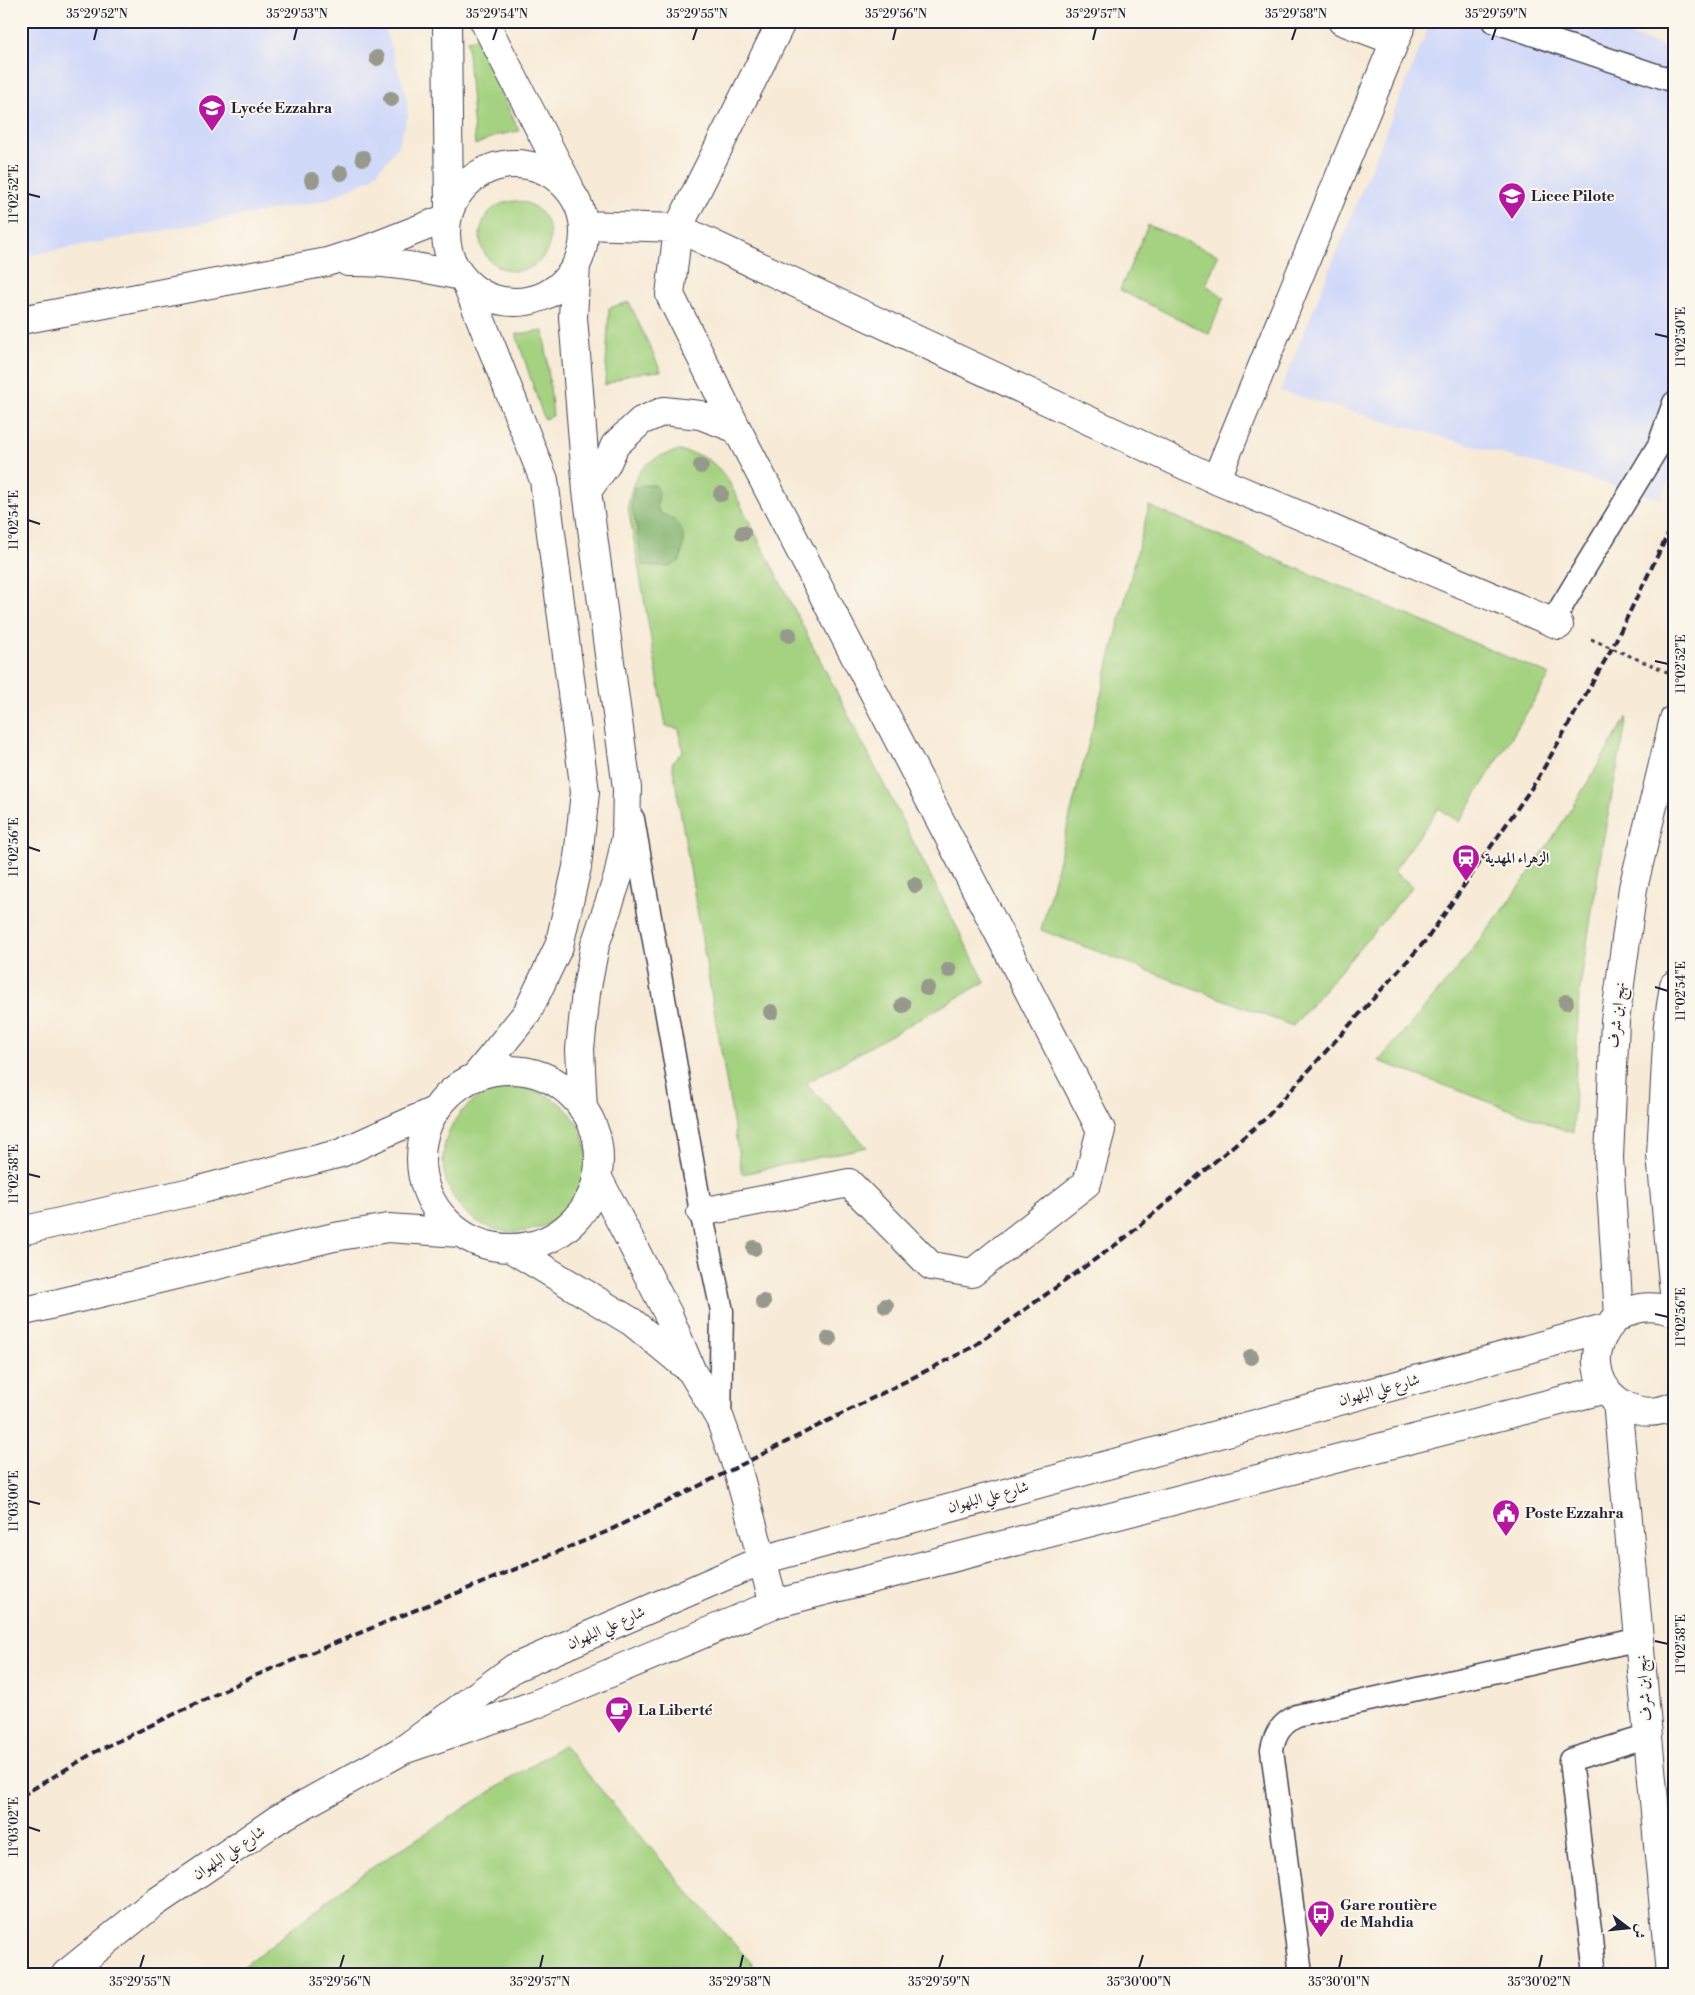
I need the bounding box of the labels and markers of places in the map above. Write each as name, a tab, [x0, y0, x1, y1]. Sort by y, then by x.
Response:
school or university icon: Lycée Ezzahra	[197, 93, 227, 132]
place label: Lycée Ezzahra	[231, 99, 333, 118]
school or university icon: Licee Pilote	[1497, 181, 1527, 220]
place label: Licee Pilote	[1531, 187, 1615, 206]
station icon: الزهراء المهدية	[1451, 843, 1481, 882]
place label: الزهراء المهدية	[1485, 849, 1549, 868]
public building icon: Poste Ezzahra	[1491, 1498, 1521, 1537]
place label: Poste Ezzahra	[1525, 1504, 1624, 1523]
cafe icon: La Liberté	[604, 1695, 634, 1734]
place label: La Liberté	[638, 1701, 713, 1720]
place label: Gare routière de Mahdia	[1340, 1896, 1437, 1932]
bus stop icon: Gare routière de Mahdia	[1306, 1899, 1336, 1938]

